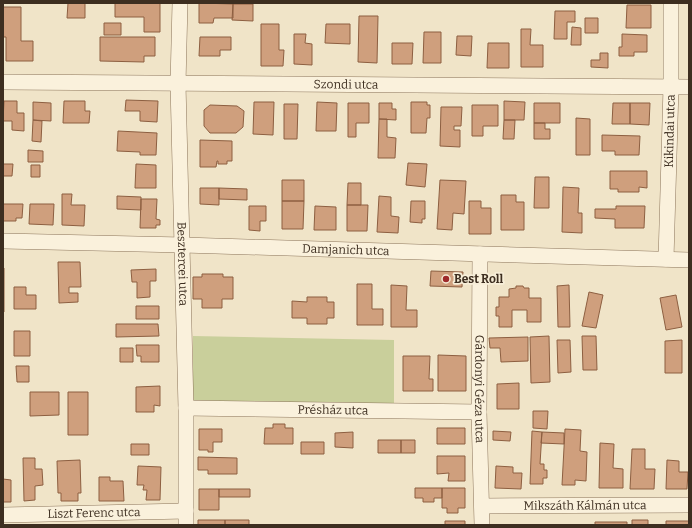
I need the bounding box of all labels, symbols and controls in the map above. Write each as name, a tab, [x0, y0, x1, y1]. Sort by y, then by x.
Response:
street label: Szondi utca	[314, 77, 379, 92]
street label: Kikindai utca	[662, 94, 678, 168]
street label: Besztercei utca	[174, 222, 190, 307]
street label: Damjanich utca	[302, 242, 390, 258]
place label: Best Roll	[454, 272, 504, 286]
marker: Best Roll	[441, 274, 451, 284]
street label: Gárdonyi Géza utca	[472, 335, 487, 444]
street label: Présház utca	[297, 403, 369, 417]
street label: Mikszáth Kálmán utca	[523, 498, 647, 513]
street label: Liszt Ferenc utca	[47, 505, 141, 521]

